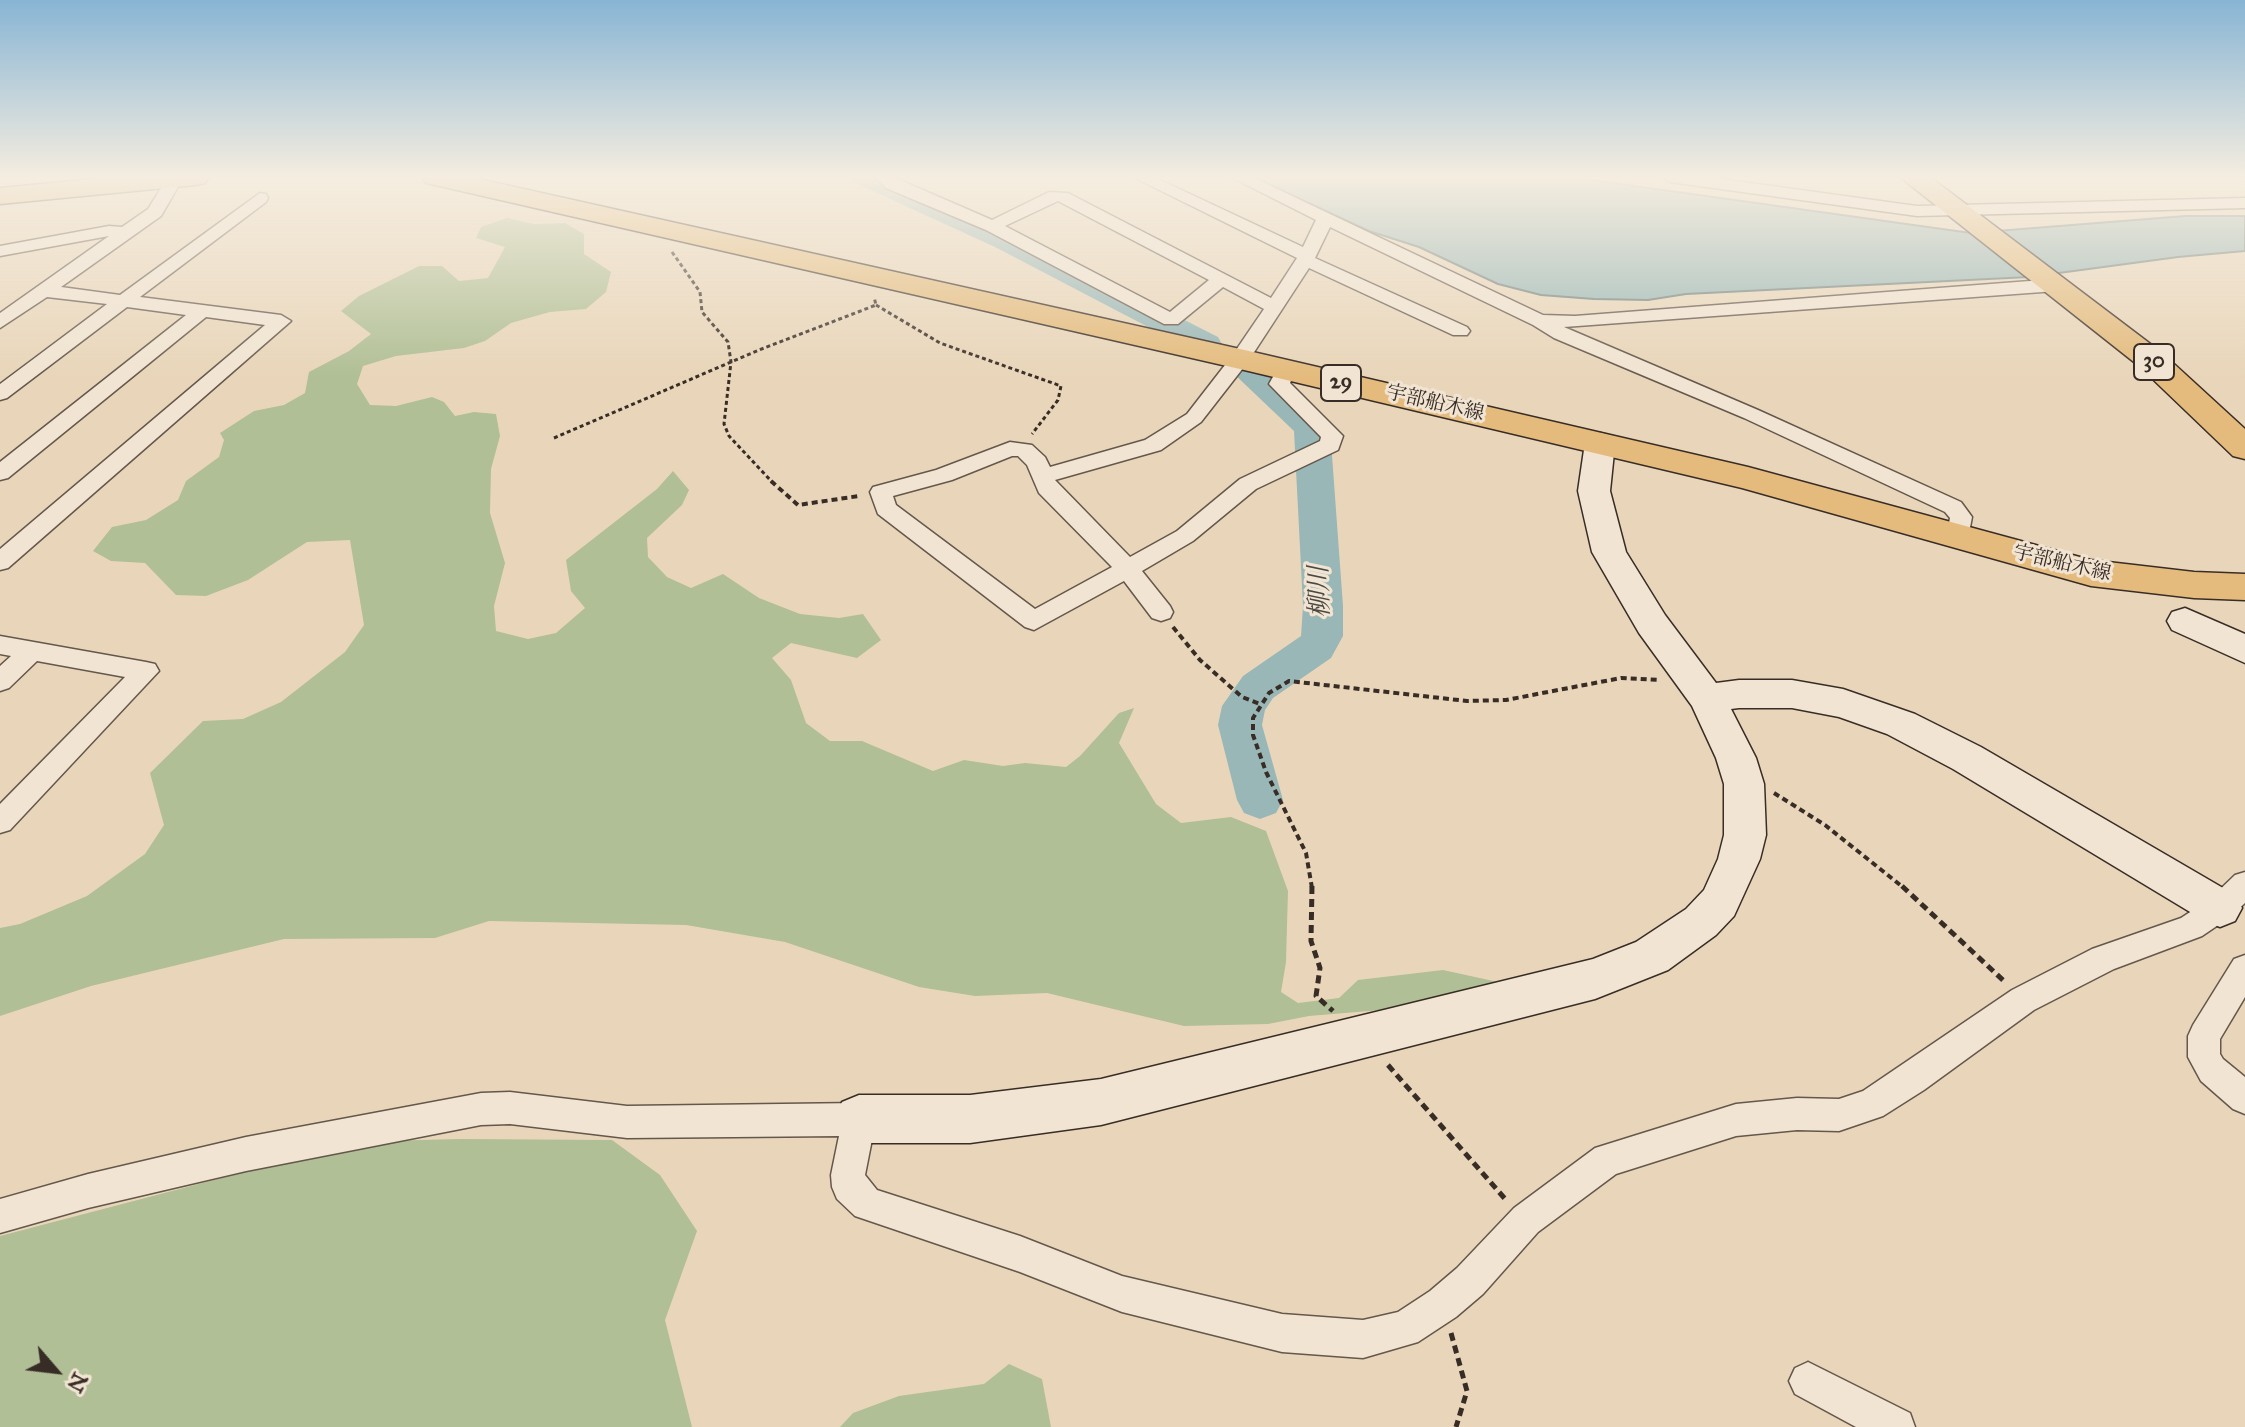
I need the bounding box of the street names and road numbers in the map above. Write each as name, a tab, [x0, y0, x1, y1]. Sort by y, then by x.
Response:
road number: 30	[2134, 344, 2174, 380]
road number: 29	[1321, 365, 1361, 401]
street label: 宇部船木線	[1384, 381, 1486, 427]
street label: 宇部船木線	[2011, 541, 2113, 587]

